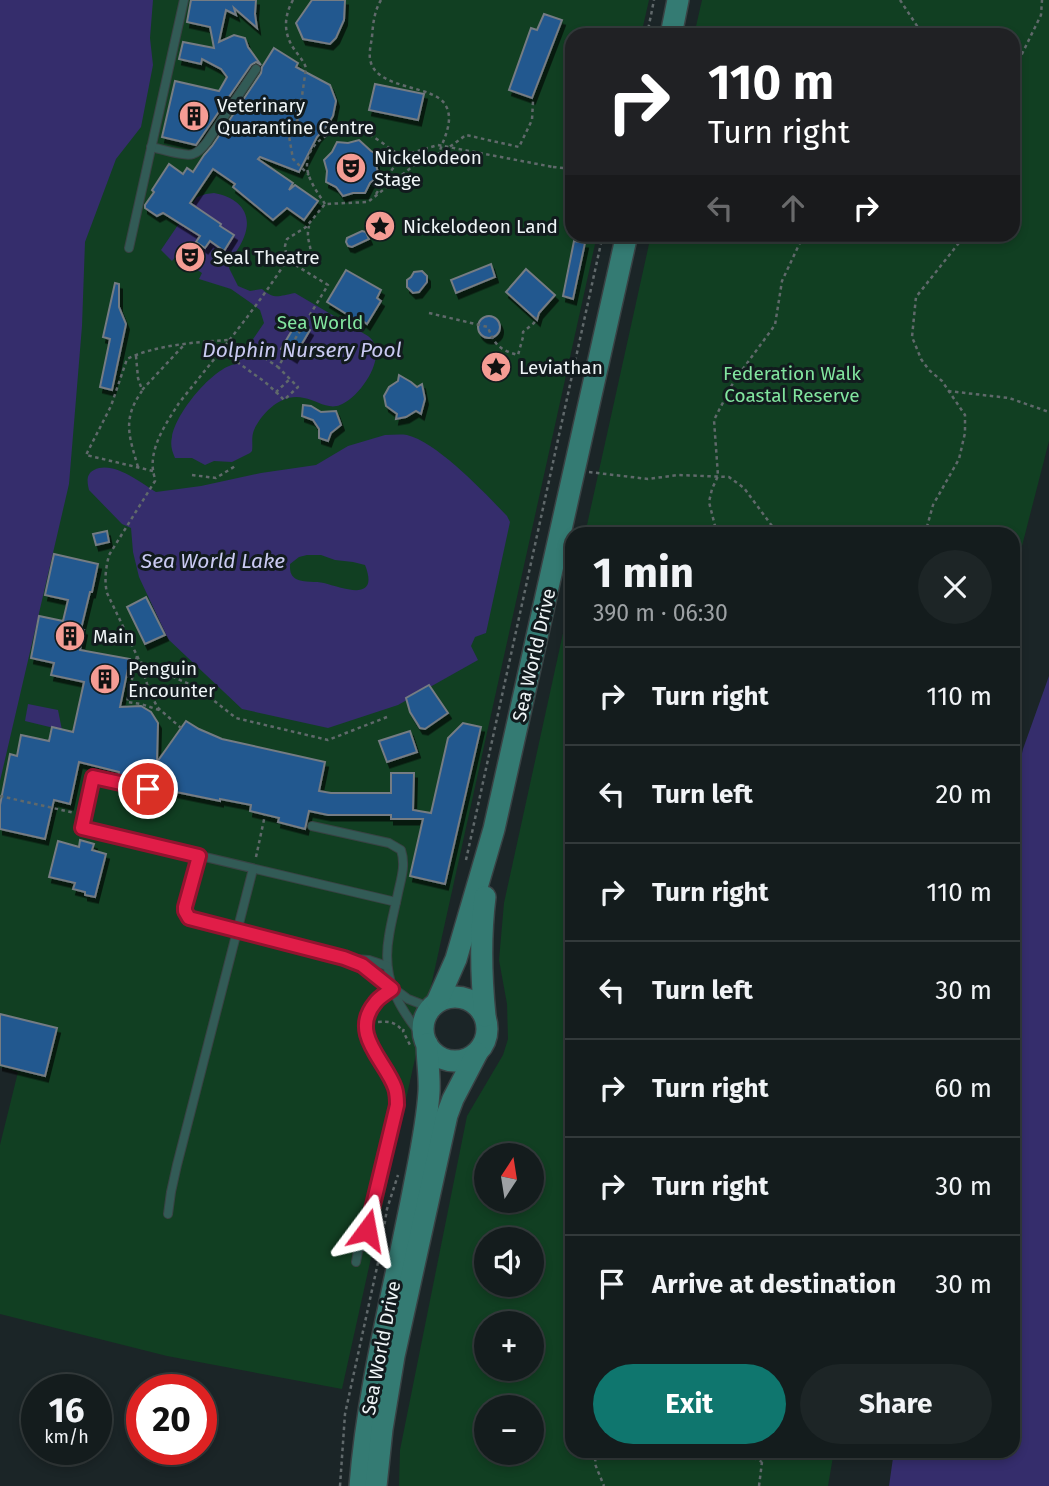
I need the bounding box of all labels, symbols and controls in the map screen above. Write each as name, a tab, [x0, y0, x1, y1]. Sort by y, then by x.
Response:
text: 110 m	[708, 53, 834, 112]
icon: right	[593, 56, 684, 147]
place label: Veterinary Quarantine Centre	[217, 94, 374, 139]
building icon: Veterinary Quarantine Centre	[177, 99, 211, 133]
text: Turn right	[708, 113, 850, 151]
place label: Nickelodeon Stage	[374, 146, 482, 191]
theatre icon: Nickelodeon Stage	[334, 151, 368, 185]
icon: left	[701, 189, 739, 227]
icon: ahead	[774, 189, 812, 227]
icon: right	[847, 189, 885, 227]
place icon: Nickelodeon Land	[363, 209, 397, 243]
place label: Nickelodeon Land	[403, 215, 558, 238]
theatre icon: Seal Theatre	[173, 240, 207, 274]
place label: Seal Theatre	[213, 246, 320, 269]
park label: Sea World	[277, 311, 363, 334]
water label: Dolphin Nursery Pool	[202, 337, 402, 363]
place icon: Leviathan	[479, 350, 513, 384]
place label: Leviathan	[519, 356, 603, 379]
park label: Federation Walk Coastal Reserve	[723, 362, 861, 407]
water label: Sea World Lake	[140, 548, 285, 574]
text: 1 min	[593, 548, 694, 598]
button: close	[918, 550, 992, 624]
street label: Sea World Drive	[507, 586, 561, 724]
text: 390 m · 06:30	[593, 599, 728, 627]
building icon: Main	[53, 619, 87, 653]
place label: Main	[93, 625, 135, 648]
place label: Penguin Encounter	[128, 657, 216, 702]
building icon: Penguin Encounter	[88, 662, 122, 696]
icon: right	[593, 677, 631, 715]
text: Turn right	[652, 681, 769, 712]
text: 110 m	[926, 681, 992, 712]
pin	[118, 759, 178, 819]
icon: arrive	[129, 770, 167, 808]
icon: left	[593, 775, 631, 813]
text: Turn left	[652, 779, 753, 810]
text: 20 m	[935, 779, 992, 810]
icon: right	[593, 873, 631, 911]
text: Turn right	[652, 877, 769, 908]
text: 110 m	[926, 877, 992, 908]
icon: left	[593, 971, 631, 1009]
text: Turn left	[652, 975, 753, 1006]
text: 30 m	[935, 975, 992, 1006]
icon: right	[593, 1069, 631, 1107]
text: Turn right	[652, 1073, 769, 1104]
text: 60 m	[934, 1073, 992, 1104]
north arrow	[474, 1143, 544, 1213]
map controls	[474, 1143, 544, 1465]
icon: right	[593, 1167, 631, 1205]
text: Turn right	[652, 1171, 769, 1202]
text: 30 m	[935, 1171, 992, 1202]
position arrow	[330, 1193, 404, 1267]
button: sound	[474, 1227, 544, 1297]
icon: arrive	[593, 1265, 631, 1303]
text: Arrive at destination	[652, 1269, 896, 1300]
text: 30 m	[935, 1269, 992, 1300]
street label: Sea World Drive	[357, 1279, 405, 1417]
button: +	[474, 1311, 544, 1381]
button: Exit	[593, 1364, 786, 1444]
button: Share	[800, 1364, 992, 1444]
speed limit sign: 20	[126, 1374, 217, 1465]
text: 16	[49, 1389, 84, 1431]
button: −	[474, 1395, 544, 1465]
text: km/h	[44, 1426, 89, 1448]

